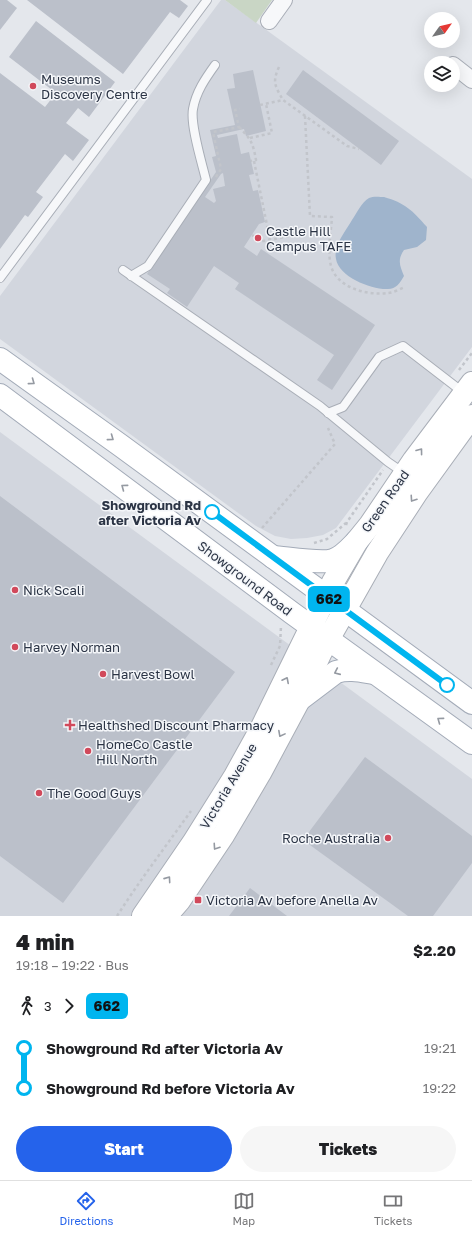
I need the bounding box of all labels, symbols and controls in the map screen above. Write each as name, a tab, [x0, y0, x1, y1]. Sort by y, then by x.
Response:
north arrow	[424, 12, 460, 48]
map controls	[424, 12, 460, 92]
button: layers	[424, 56, 460, 92]
place label: Museums Discovery Centre	[41, 71, 148, 102]
marker: Museums Discovery Centre	[28, 81, 38, 91]
place label: Castle Hill Campus TAFE	[266, 223, 351, 254]
marker: Castle Hill Campus TAFE	[253, 233, 263, 243]
one-way arrow	[27, 377, 34, 384]
one-way arrow	[107, 434, 114, 441]
one-way arrow	[415, 449, 422, 456]
street label: Green Road	[358, 467, 412, 535]
one-way arrow	[121, 485, 128, 492]
one-way arrow	[411, 494, 418, 501]
place label: Showground Rd after Victoria Av	[98, 497, 201, 528]
marker: Showground Rd after Victoria Av	[204, 504, 220, 520]
street label: Showground Road	[195, 537, 295, 619]
place label: Nick Scali	[23, 582, 84, 598]
marker: Nick Scali	[10, 585, 20, 595]
line badge: 662	[306, 586, 352, 612]
text: 662	[316, 590, 342, 607]
place label: Harvey Norman	[23, 639, 120, 655]
marker: Harvey Norman	[10, 642, 20, 652]
place label: Harvest Bowl	[111, 666, 195, 682]
one-way arrow	[334, 667, 341, 675]
marker: Harvest Bowl	[98, 669, 108, 679]
one-way arrow	[281, 677, 288, 684]
unlabelled marker	[439, 677, 455, 693]
place label: Healthshed Discount Pharmacy	[78, 717, 275, 733]
one-way arrow	[438, 718, 445, 725]
marker: Healthshed Discount Pharmacy	[65, 720, 75, 730]
one-way arrow	[278, 730, 285, 737]
place label: HomeCo Castle Hill North	[96, 736, 192, 767]
street label: Victoria Avenue	[196, 740, 260, 832]
marker: HomeCo Castle Hill North	[83, 746, 93, 756]
place label: The Good Guys	[47, 785, 141, 801]
marker: The Good Guys	[34, 788, 44, 798]
place label: Roche Australia	[282, 830, 380, 846]
marker: Roche Australia	[383, 833, 393, 843]
one-way arrow	[213, 843, 221, 850]
one-way arrow	[163, 876, 171, 883]
place label: Victoria Av before Anella Av	[206, 892, 379, 908]
marker: Victoria Av before Anella Av	[193, 895, 203, 905]
text: 4 min	[16, 928, 74, 955]
text: $2.20	[413, 941, 456, 959]
text: 19:18 – 19:22 · Bus	[16, 957, 129, 973]
icon: walk	[16, 995, 38, 1017]
icon: forward	[58, 995, 80, 1017]
text: 662	[94, 997, 120, 1014]
text: 3	[44, 998, 52, 1014]
text: Showground Rd after Victoria Av	[46, 1039, 283, 1057]
text: 19:21	[424, 1040, 456, 1056]
text: Showground Rd before Victoria Av	[46, 1079, 295, 1097]
text: 19:22	[423, 1080, 456, 1096]
button: Start	[16, 1126, 232, 1172]
button: Tickets	[240, 1126, 456, 1172]
tab: Directions	[60, 1190, 113, 1227]
tab: Map	[232, 1190, 255, 1227]
tab: Tickets	[374, 1190, 412, 1227]

